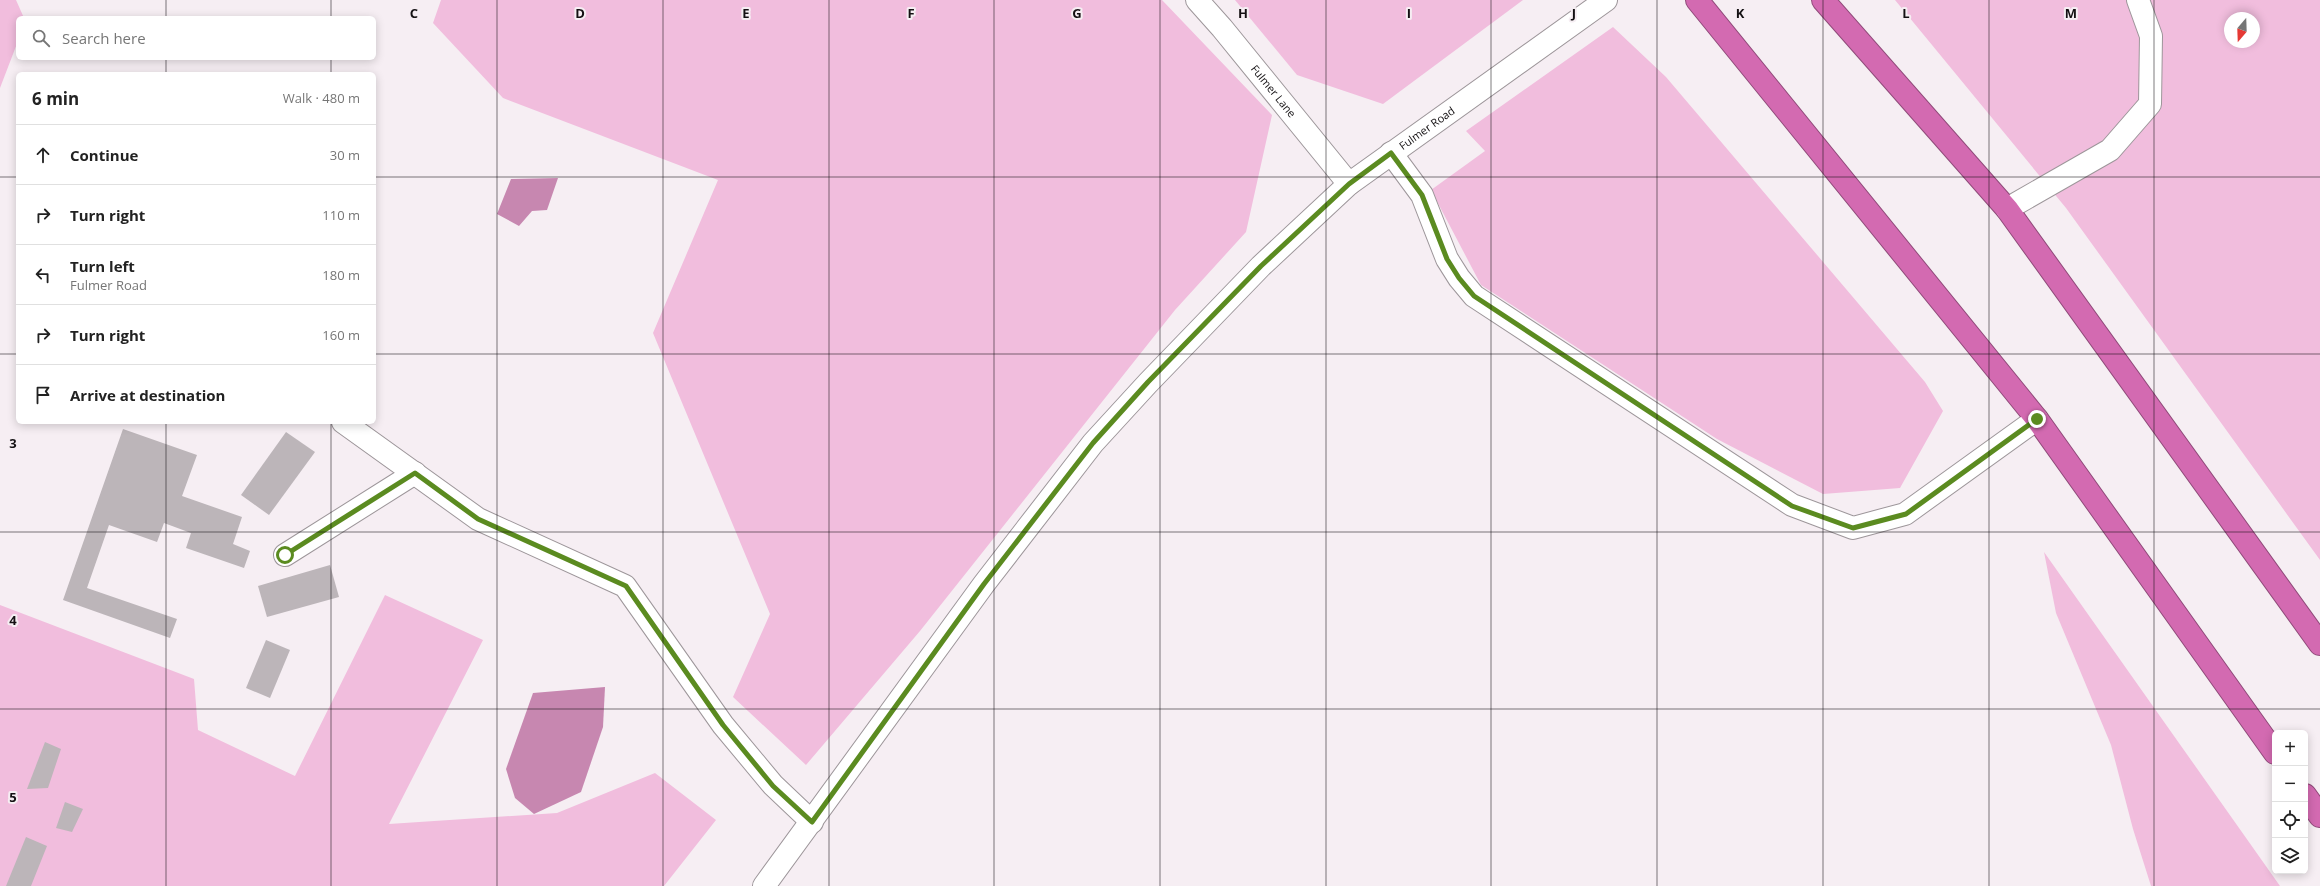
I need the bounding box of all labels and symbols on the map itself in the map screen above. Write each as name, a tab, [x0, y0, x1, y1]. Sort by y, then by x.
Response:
text: C	[410, 4, 418, 22]
text: D	[575, 4, 585, 22]
text: E	[742, 4, 750, 22]
text: F	[907, 4, 915, 22]
text: G	[1072, 4, 1082, 22]
text: H	[1238, 4, 1248, 22]
text: I	[1407, 4, 1411, 22]
text: J	[1571, 4, 1576, 22]
text: K	[1736, 4, 1745, 22]
text: L	[1902, 4, 1910, 22]
text: M	[2065, 4, 2077, 22]
north arrow	[2224, 12, 2260, 48]
street label: Fulmer Lane	[1248, 61, 1300, 120]
street label: Fulmer Road	[1396, 103, 1457, 153]
route end	[2028, 410, 2046, 428]
text: 3	[9, 434, 17, 452]
route start	[276, 546, 294, 564]
text: 4	[9, 611, 17, 629]
text: 5	[9, 788, 17, 806]

